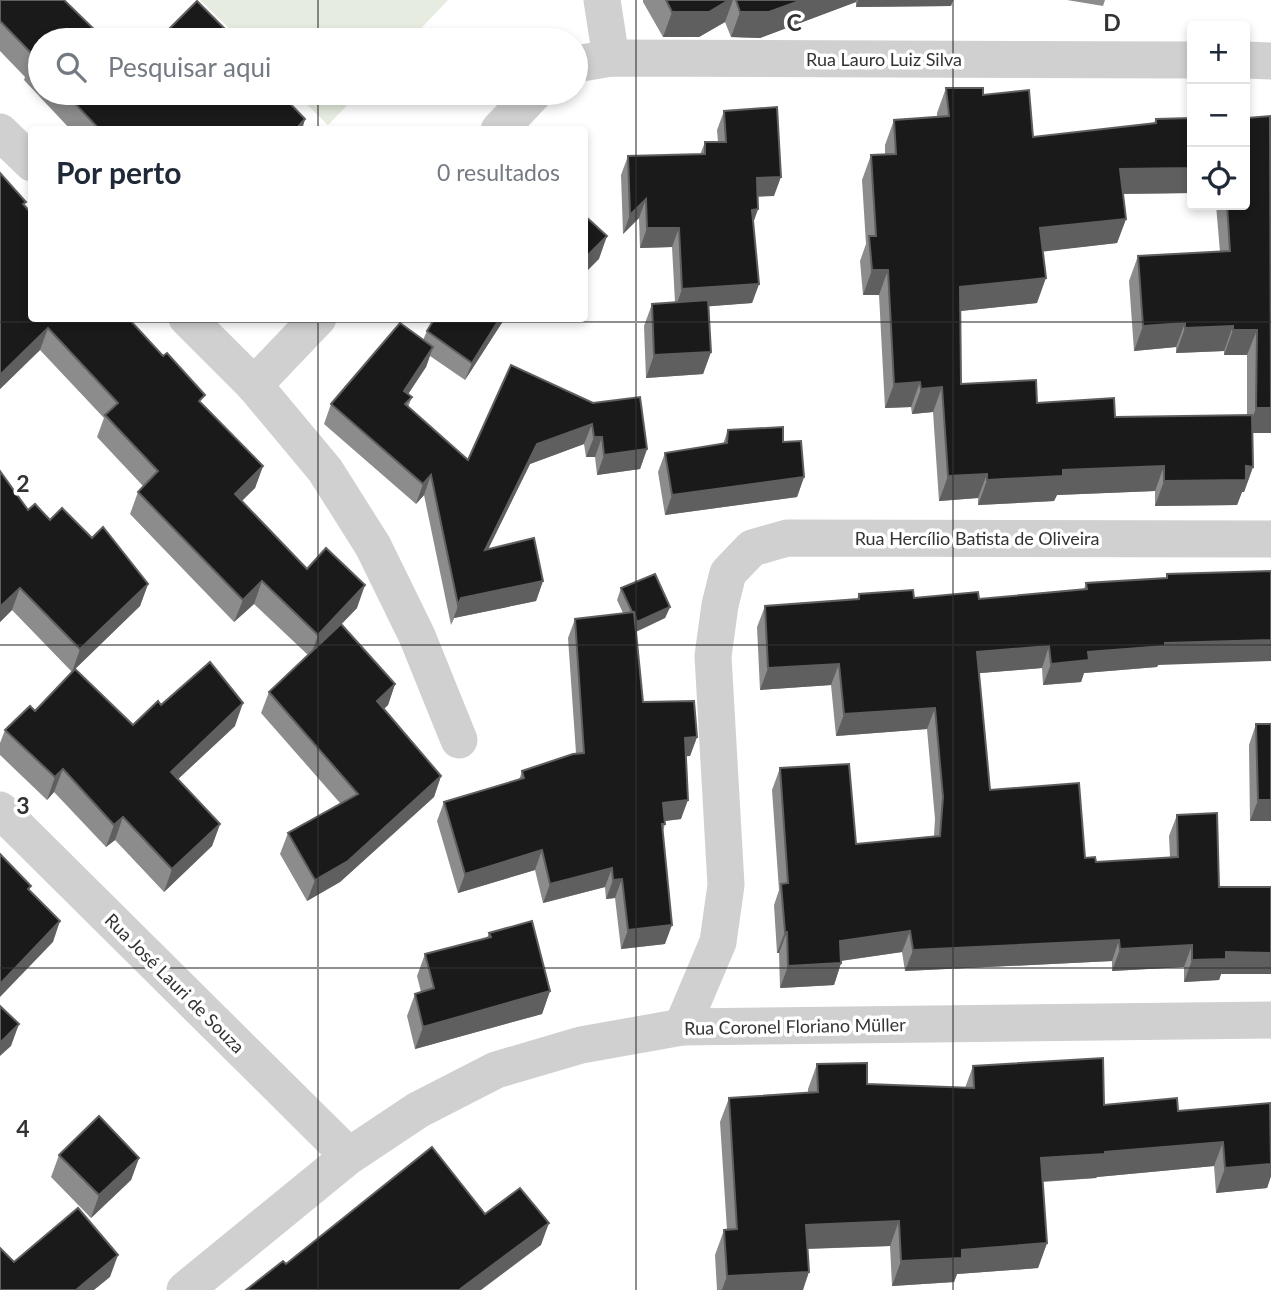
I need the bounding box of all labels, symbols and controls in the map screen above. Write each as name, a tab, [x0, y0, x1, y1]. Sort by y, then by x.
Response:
text: C	[786, 8, 802, 36]
text: D	[1103, 8, 1121, 36]
map controls	[1187, 21, 1250, 210]
button: +	[1187, 21, 1250, 84]
search box	[28, 28, 588, 105]
icon: search	[52, 48, 90, 86]
street label: Rua Lauro Luiz Silva	[806, 48, 962, 70]
text: Pesquisar aqui	[108, 51, 271, 83]
button: −	[1187, 84, 1250, 147]
button: locate	[1187, 147, 1250, 210]
text: Por perto	[56, 154, 181, 190]
text: 0 resultados	[437, 158, 560, 186]
text: 2	[16, 469, 30, 497]
street label: Rua Hercílio Batista de Oliveira	[855, 527, 1099, 549]
text: 3	[16, 791, 30, 819]
street label: Rua José Lauri de Souza	[101, 909, 249, 1057]
street label: Rua Coronel Floriano Müller	[684, 1013, 906, 1039]
text: 4	[16, 1114, 30, 1142]

